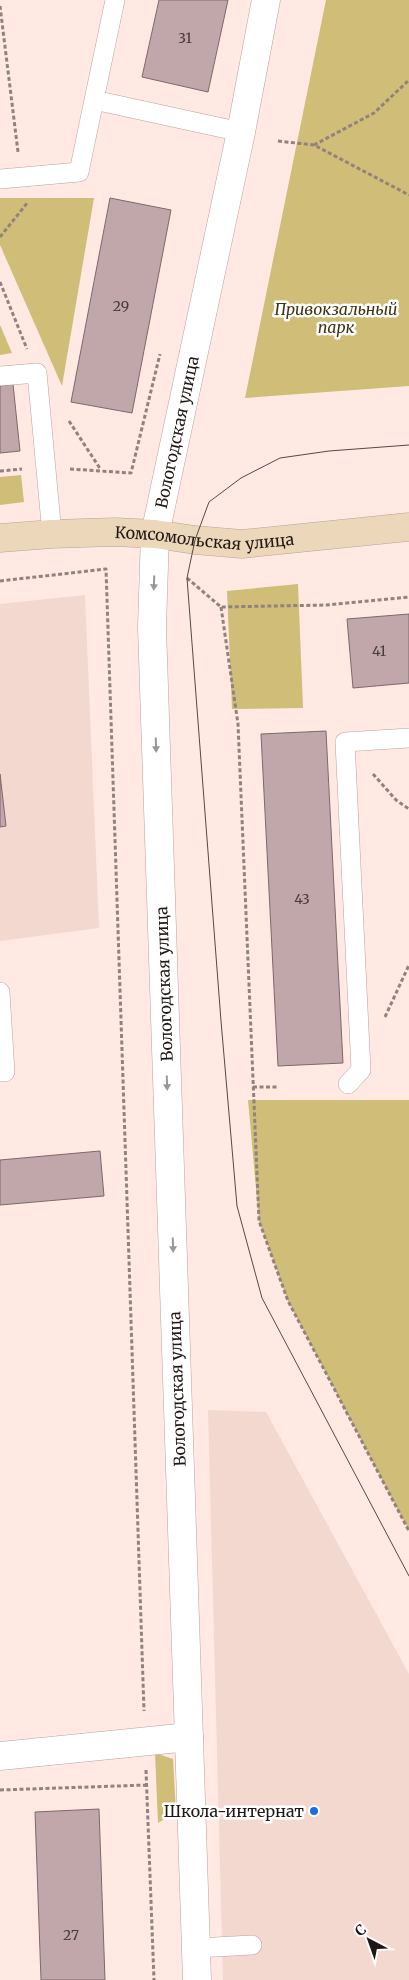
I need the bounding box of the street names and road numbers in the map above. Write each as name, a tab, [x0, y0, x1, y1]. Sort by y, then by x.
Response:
street label: Вологодская улица	[151, 354, 203, 510]
street label: Комсомольская улица	[114, 522, 295, 554]
street label: Вологодская улица	[151, 906, 177, 1062]
street label: Вологодская улица	[164, 1311, 190, 1467]

